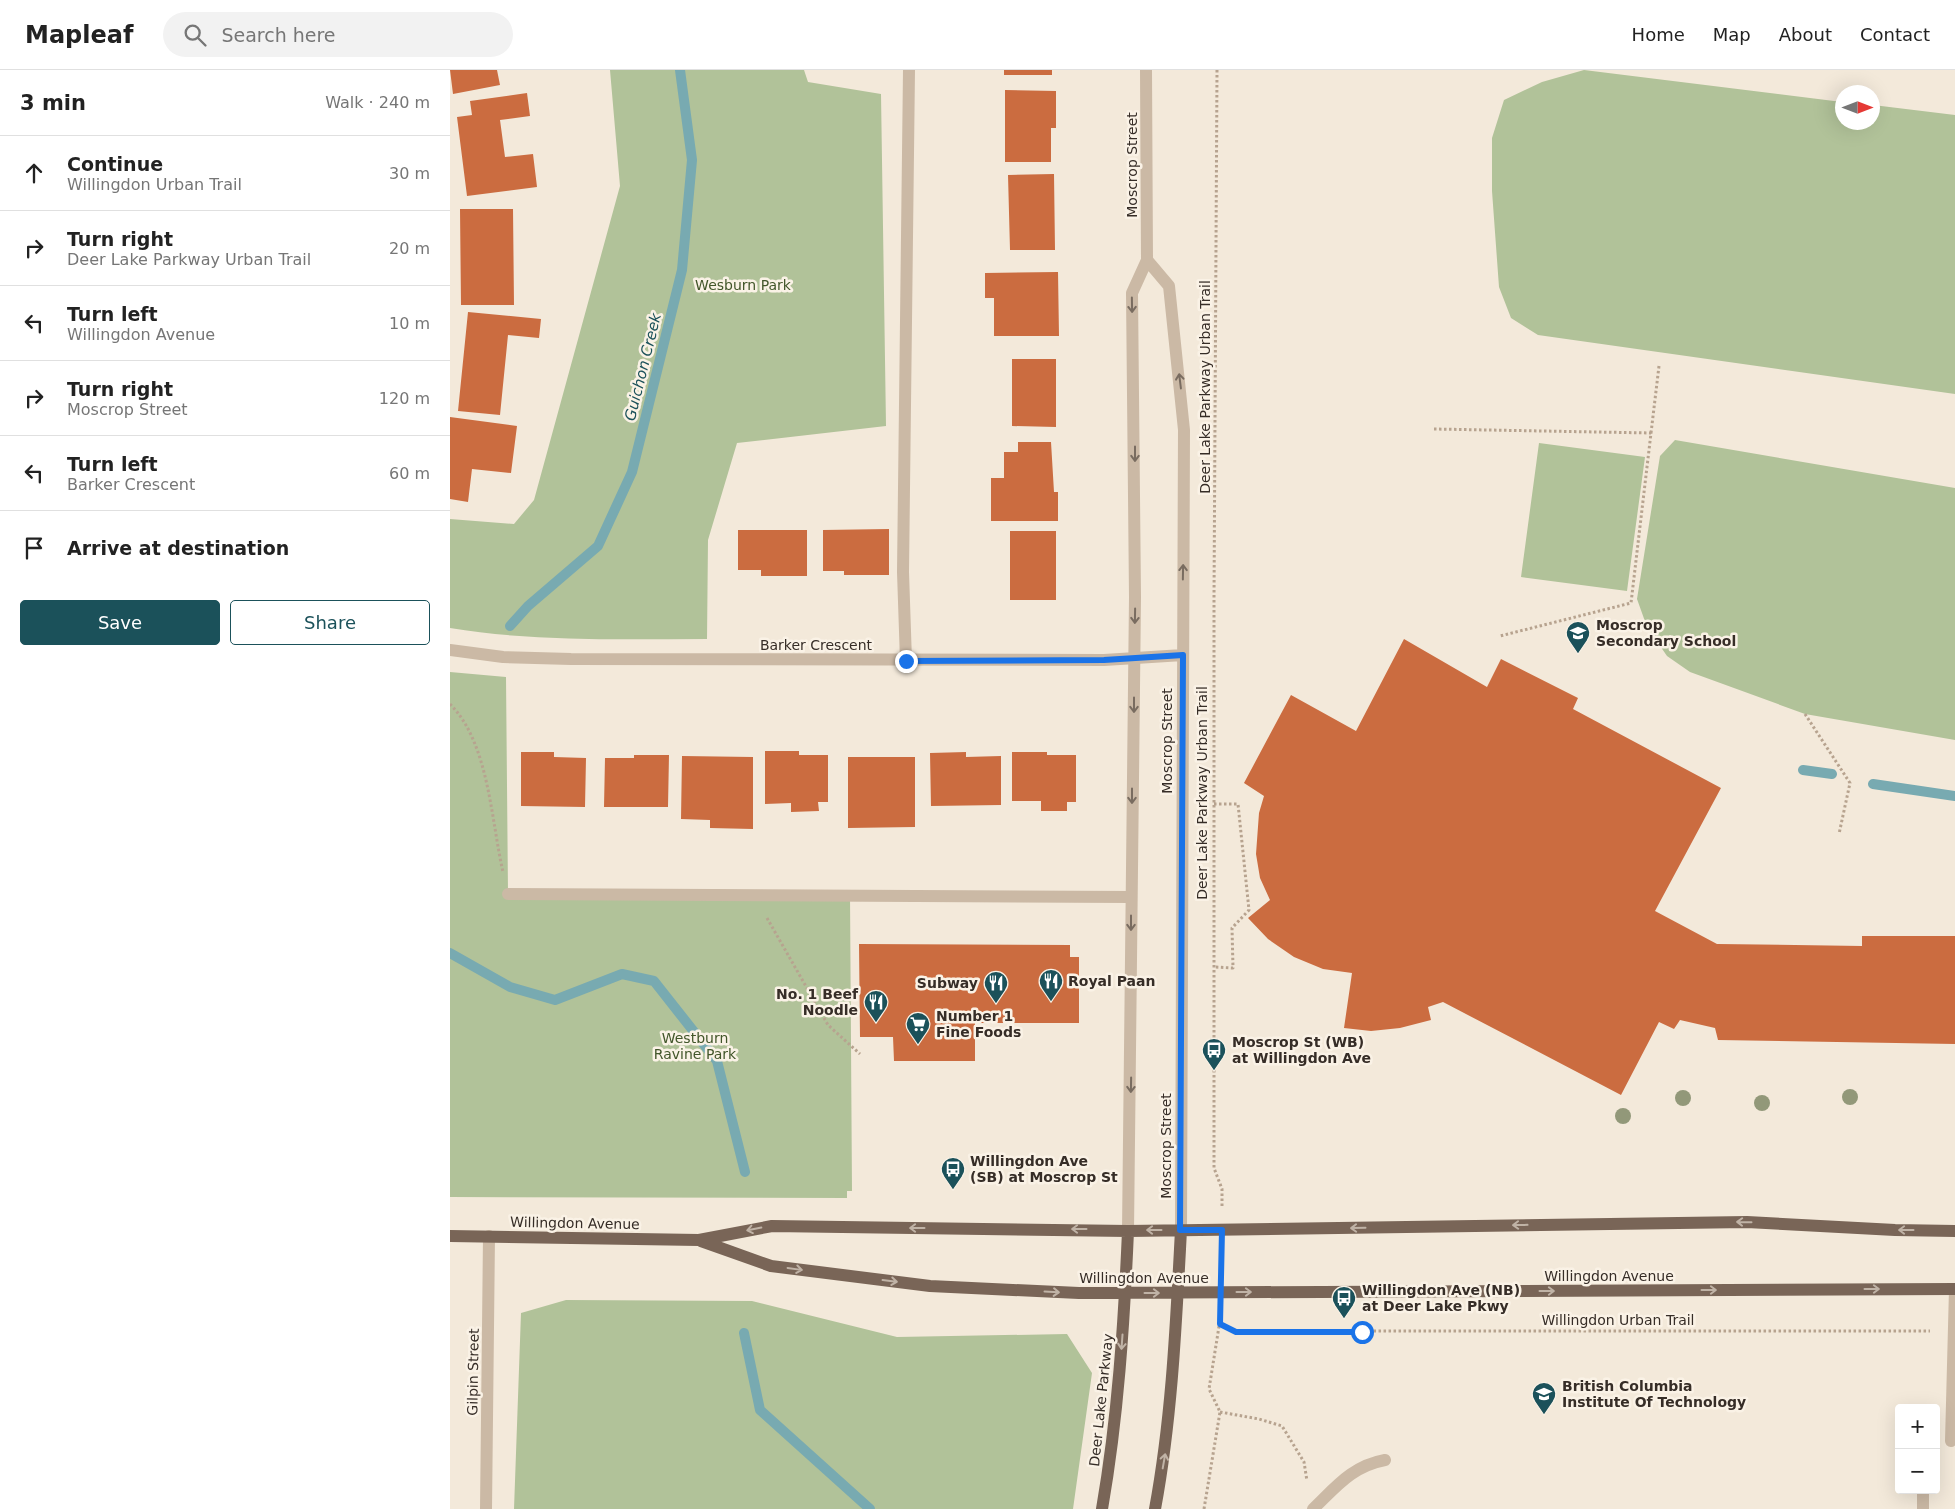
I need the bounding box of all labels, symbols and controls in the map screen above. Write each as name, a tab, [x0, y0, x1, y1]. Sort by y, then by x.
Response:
search box	[163, 12, 513, 57]
text: Mapleaf	[25, 21, 133, 49]
icon: search	[181, 21, 209, 49]
text: Search here	[221, 24, 336, 46]
text: Home	[1632, 24, 1685, 45]
text: Map	[1713, 24, 1751, 45]
text: About	[1779, 24, 1832, 45]
text: Contact	[1860, 24, 1930, 45]
north arrow	[1835, 85, 1880, 130]
text: 3 min	[20, 91, 86, 115]
text: Walk · 240 m	[325, 93, 430, 112]
street label: Moscrop Street	[1124, 112, 1140, 218]
text: Continue	[67, 153, 163, 175]
icon: ahead	[20, 159, 48, 187]
text: 30 m	[389, 164, 430, 183]
text: Willingdon Urban Trail	[67, 175, 242, 194]
text: Turn right	[67, 228, 173, 250]
icon: right	[20, 234, 48, 262]
text: 20 m	[389, 239, 430, 258]
text: Deer Lake Parkway Urban Trail	[67, 250, 311, 269]
park label: Wesburn Park	[695, 277, 792, 293]
street label: Deer Lake Parkway Urban Trail	[1197, 280, 1213, 494]
one-way arrow	[1127, 297, 1137, 313]
text: Turn left	[67, 303, 158, 325]
icon: left	[20, 309, 48, 337]
water label: Guichon Creek	[621, 310, 665, 423]
text: 10 m	[389, 314, 430, 333]
text: Willingdon Avenue	[67, 325, 215, 344]
one-way arrow	[1175, 373, 1185, 389]
text: Turn right	[67, 378, 173, 400]
icon: right	[20, 384, 48, 412]
text: 120 m	[379, 389, 430, 408]
text: Moscrop Street	[67, 400, 188, 419]
one-way arrow	[1130, 445, 1140, 461]
text: Turn left	[67, 453, 158, 475]
icon: left	[20, 459, 48, 487]
text: 60 m	[389, 464, 430, 483]
text: Barker Crescent	[67, 475, 195, 494]
icon: arrive	[20, 534, 48, 562]
text: Arrive at destination	[67, 537, 289, 559]
one-way arrow	[1178, 564, 1188, 580]
button: Save	[20, 600, 220, 645]
button: Share	[230, 600, 430, 645]
one-way arrow	[1130, 608, 1140, 624]
place label: Moscrop Secondary School	[1596, 617, 1736, 649]
school or university icon: Moscrop Secondary School	[1565, 620, 1591, 654]
street label: Barker Crescent	[760, 637, 873, 653]
route end	[895, 650, 918, 673]
street label: Deer Lake Parkway Urban Trail	[1194, 686, 1210, 900]
street label: Moscrop Street	[1159, 688, 1175, 794]
one-way arrow	[1129, 696, 1139, 713]
one-way arrow	[1128, 787, 1137, 803]
one-way arrow	[1126, 914, 1136, 930]
restaurant icon: Royal Paan	[1038, 968, 1064, 1002]
restaurant icon: Subway	[983, 970, 1009, 1004]
place label: Royal Paan	[1068, 973, 1155, 989]
place label: Subway	[917, 975, 978, 991]
place label: No. 1 Beef Noodle	[776, 986, 859, 1018]
restaurant icon: No. 1 Beef Noodle	[863, 989, 889, 1023]
place label: Number 1 Fine Foods	[936, 1008, 1021, 1040]
supermarket icon: Number 1 Fine Foods	[905, 1011, 931, 1045]
park label: Westburn Ravine Park	[654, 1030, 737, 1062]
place label: Moscrop St (WB) at Willingdon Ave	[1232, 1034, 1371, 1066]
bus stop icon: Moscrop St (WB) at Willingdon Ave	[1201, 1037, 1227, 1071]
one-way arrow	[1126, 1076, 1136, 1093]
street label: Moscrop Street	[1158, 1093, 1174, 1199]
place label: Willingdon Ave (SB) at Moscrop St	[970, 1153, 1118, 1185]
bus stop icon: Willingdon Ave (SB) at Moscrop St	[940, 1156, 966, 1190]
street label: Willingdon Avenue	[510, 1214, 640, 1232]
one-way arrow	[1736, 1217, 1752, 1227]
one-way arrow	[1512, 1220, 1528, 1230]
one-way arrow	[909, 1223, 925, 1233]
one-way arrow	[1350, 1223, 1366, 1233]
one-way arrow	[747, 1225, 763, 1235]
one-way arrow	[1071, 1225, 1087, 1234]
one-way arrow	[1899, 1225, 1915, 1235]
one-way arrow	[1146, 1226, 1162, 1235]
one-way arrow	[787, 1265, 803, 1275]
street label: Willingdon Avenue	[1544, 1268, 1674, 1284]
street label: Willingdon Avenue	[1079, 1270, 1209, 1286]
one-way arrow	[882, 1276, 898, 1286]
place label: Willingdon Ave (NB) at Deer Lake Pkwy	[1362, 1282, 1520, 1314]
one-way arrow	[1863, 1284, 1879, 1294]
bus stop icon: Willingdon Ave (NB) at Deer Lake Pkwy	[1331, 1285, 1357, 1319]
one-way arrow	[1700, 1285, 1717, 1295]
one-way arrow	[1538, 1286, 1554, 1296]
one-way arrow	[1044, 1287, 1060, 1297]
one-way arrow	[1143, 1288, 1159, 1298]
one-way arrow	[1236, 1288, 1252, 1297]
street label: Willingdon Urban Trail	[1541, 1312, 1695, 1328]
route start	[1351, 1321, 1374, 1344]
street label: Gilpin Street	[464, 1328, 482, 1416]
street label: Deer Lake Parkway	[1086, 1333, 1116, 1467]
one-way arrow	[1118, 1333, 1127, 1349]
place label: British Columbia Institute Of Technology	[1562, 1378, 1746, 1410]
school or university icon: British Columbia Institute Of Technology	[1531, 1381, 1557, 1415]
map controls	[1895, 1404, 1940, 1494]
button: +	[1895, 1404, 1940, 1449]
button: −	[1895, 1449, 1940, 1494]
one-way arrow	[1159, 1453, 1169, 1469]

